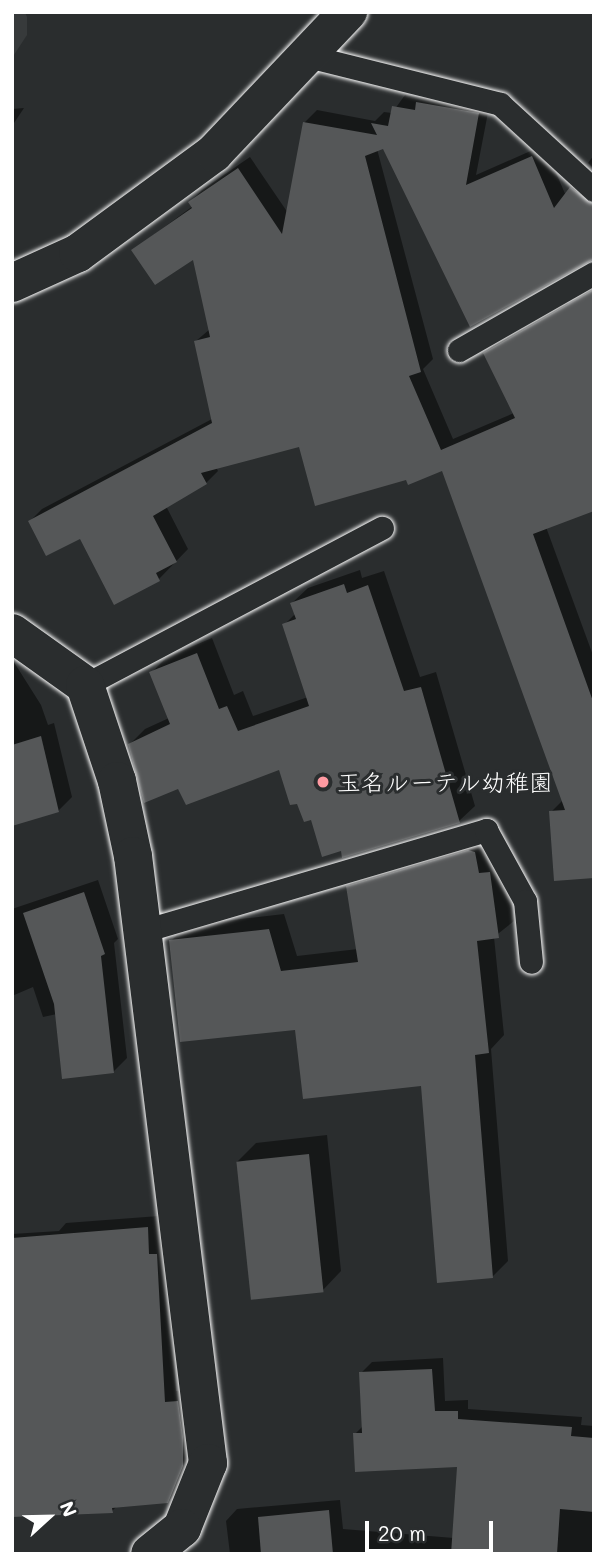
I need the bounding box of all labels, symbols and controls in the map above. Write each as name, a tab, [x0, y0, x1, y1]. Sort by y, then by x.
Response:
place label: 玉名ルーテル幼稚園	[337, 768, 554, 796]
marker: 玉名ルーテル幼稚園	[315, 774, 331, 790]
north arrow	[14, 1482, 84, 1552]
text: N	[55, 1498, 83, 1520]
scale bar	[368, 1506, 496, 1550]
text: 20 m	[378, 1519, 426, 1546]

